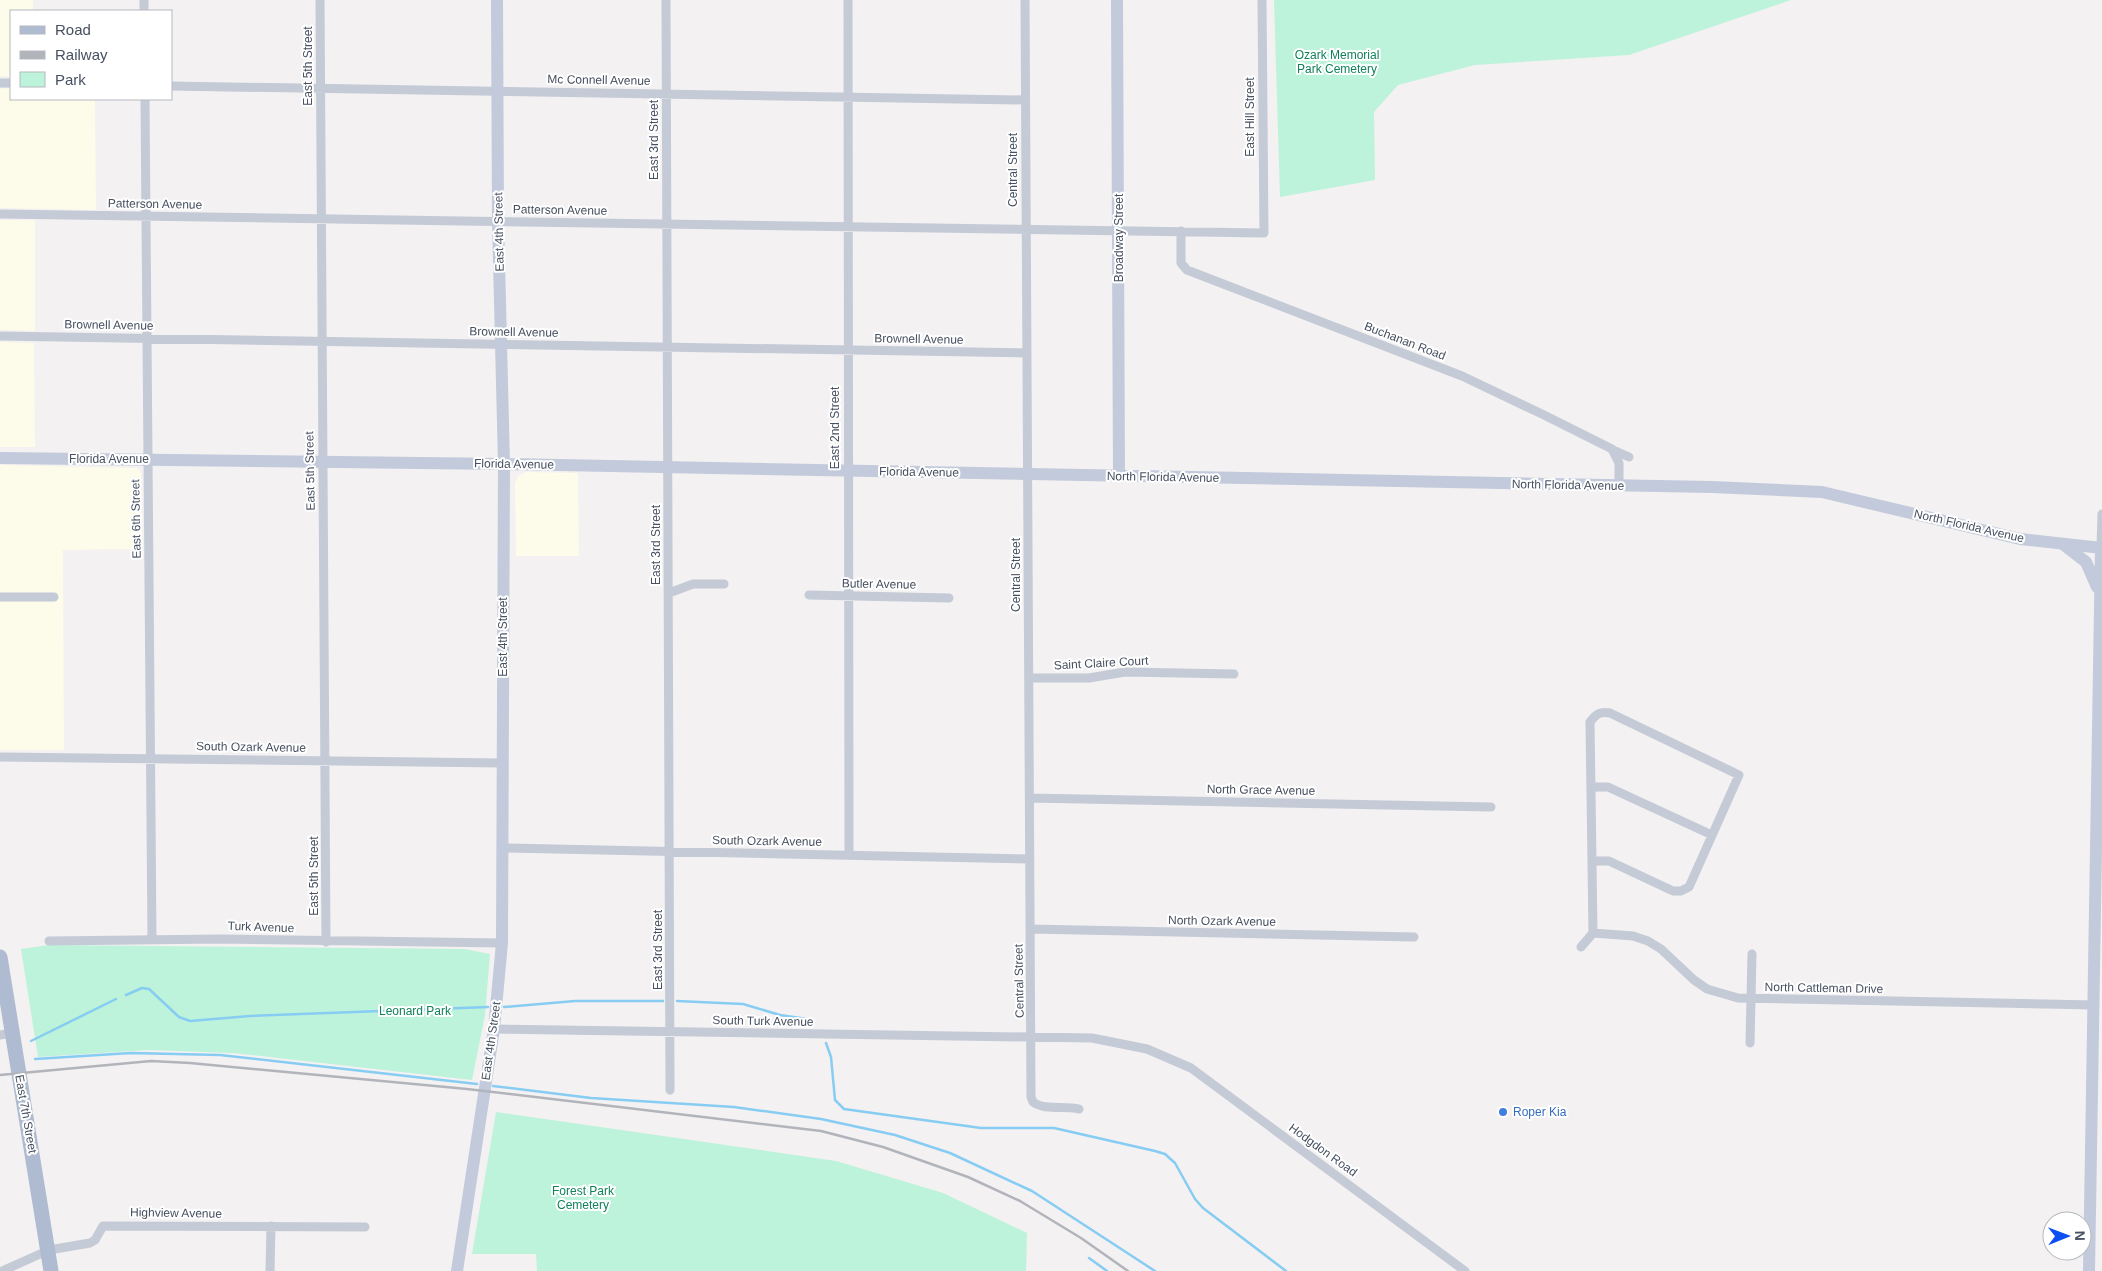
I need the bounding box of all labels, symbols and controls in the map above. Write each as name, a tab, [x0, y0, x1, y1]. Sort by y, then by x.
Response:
legend	[10, 10, 172, 100]
text: Road	[55, 21, 91, 38]
street label: East 5th Street	[301, 26, 315, 106]
text: Railway	[55, 46, 108, 63]
park label: Ozark Memorial Park Cemetery	[1295, 48, 1379, 76]
text: Park	[55, 71, 86, 88]
street label: Mc Connell Avenue	[547, 72, 651, 88]
street label: East Hill Street	[1243, 77, 1257, 157]
street label: East 3rd Street	[647, 99, 661, 180]
street label: Central Street	[1006, 132, 1020, 207]
street label: East 4th Street	[491, 192, 507, 272]
street label: Broadway Street	[1112, 193, 1126, 282]
street label: Patterson Avenue	[108, 196, 203, 212]
street label: Patterson Avenue	[513, 202, 608, 218]
street label: Brownell Avenue	[64, 317, 154, 333]
street label: Buchanan Road	[1362, 319, 1448, 363]
street label: Brownell Avenue	[469, 324, 559, 340]
street label: Brownell Avenue	[874, 331, 964, 347]
street label: East 2nd Street	[828, 386, 842, 469]
street label: East 5th Street	[302, 431, 318, 511]
street label: Florida Avenue	[69, 452, 149, 466]
street label: Florida Avenue	[474, 456, 554, 472]
street label: Florida Avenue	[879, 464, 959, 480]
street label: North Florida Avenue	[1107, 469, 1220, 485]
street label: North Florida Avenue	[1512, 477, 1625, 493]
street label: East 6th Street	[128, 479, 144, 559]
street label: East 3rd Street	[649, 504, 663, 585]
street label: North Florida Avenue	[1913, 507, 2026, 546]
street label: Central Street	[1009, 537, 1023, 612]
street label: Butler Avenue	[842, 576, 917, 592]
street label: East 4th Street	[496, 597, 510, 677]
street label: Saint Claire Court	[1053, 653, 1149, 672]
street label: South Ozark Avenue	[196, 739, 306, 755]
street label: North Grace Avenue	[1207, 782, 1316, 798]
street label: South Ozark Avenue	[712, 833, 822, 849]
street label: East 5th Street	[307, 836, 321, 916]
street label: East 3rd Street	[651, 909, 665, 990]
street label: North Ozark Avenue	[1168, 913, 1276, 929]
street label: Turk Avenue	[227, 919, 295, 935]
street label: Central Street	[1011, 943, 1027, 1018]
street label: North Cattleman Drive	[1765, 980, 1884, 996]
street label: East 4th Street	[479, 1000, 504, 1081]
park label: Leonard Park	[379, 1004, 452, 1018]
street label: South Turk Avenue	[712, 1013, 814, 1029]
street label: East 7th Street	[12, 1074, 40, 1155]
place label: Roper Kia	[1513, 1105, 1567, 1119]
marker: Roper Kia	[1497, 1106, 1509, 1118]
street label: Hodgdon Road	[1286, 1121, 1360, 1179]
park label: Forest Park Cemetery	[552, 1184, 615, 1212]
street label: Highview Avenue	[130, 1205, 222, 1221]
north arrow	[2042, 1211, 2092, 1261]
text: N	[2072, 1231, 2088, 1241]

